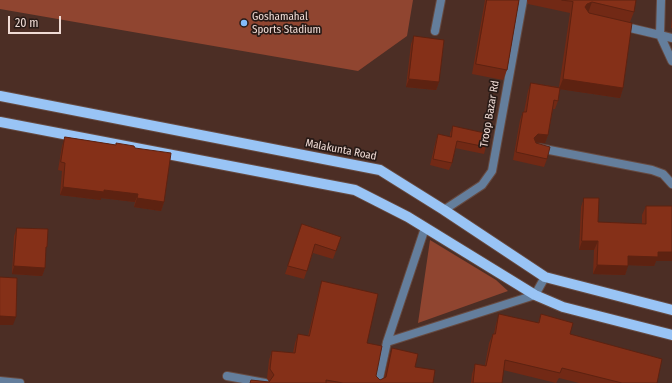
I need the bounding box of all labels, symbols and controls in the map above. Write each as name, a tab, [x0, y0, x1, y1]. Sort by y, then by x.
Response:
scale bar	[10, 8, 63, 34]
place label: Goshamahal Sports Stadium	[252, 10, 321, 36]
text: 20 m	[15, 16, 39, 30]
marker: Goshamahal Sports Stadium	[239, 18, 249, 28]
street label: Troop Bazar Rd	[478, 80, 502, 148]
street label: Malakunta Road	[304, 137, 378, 163]

